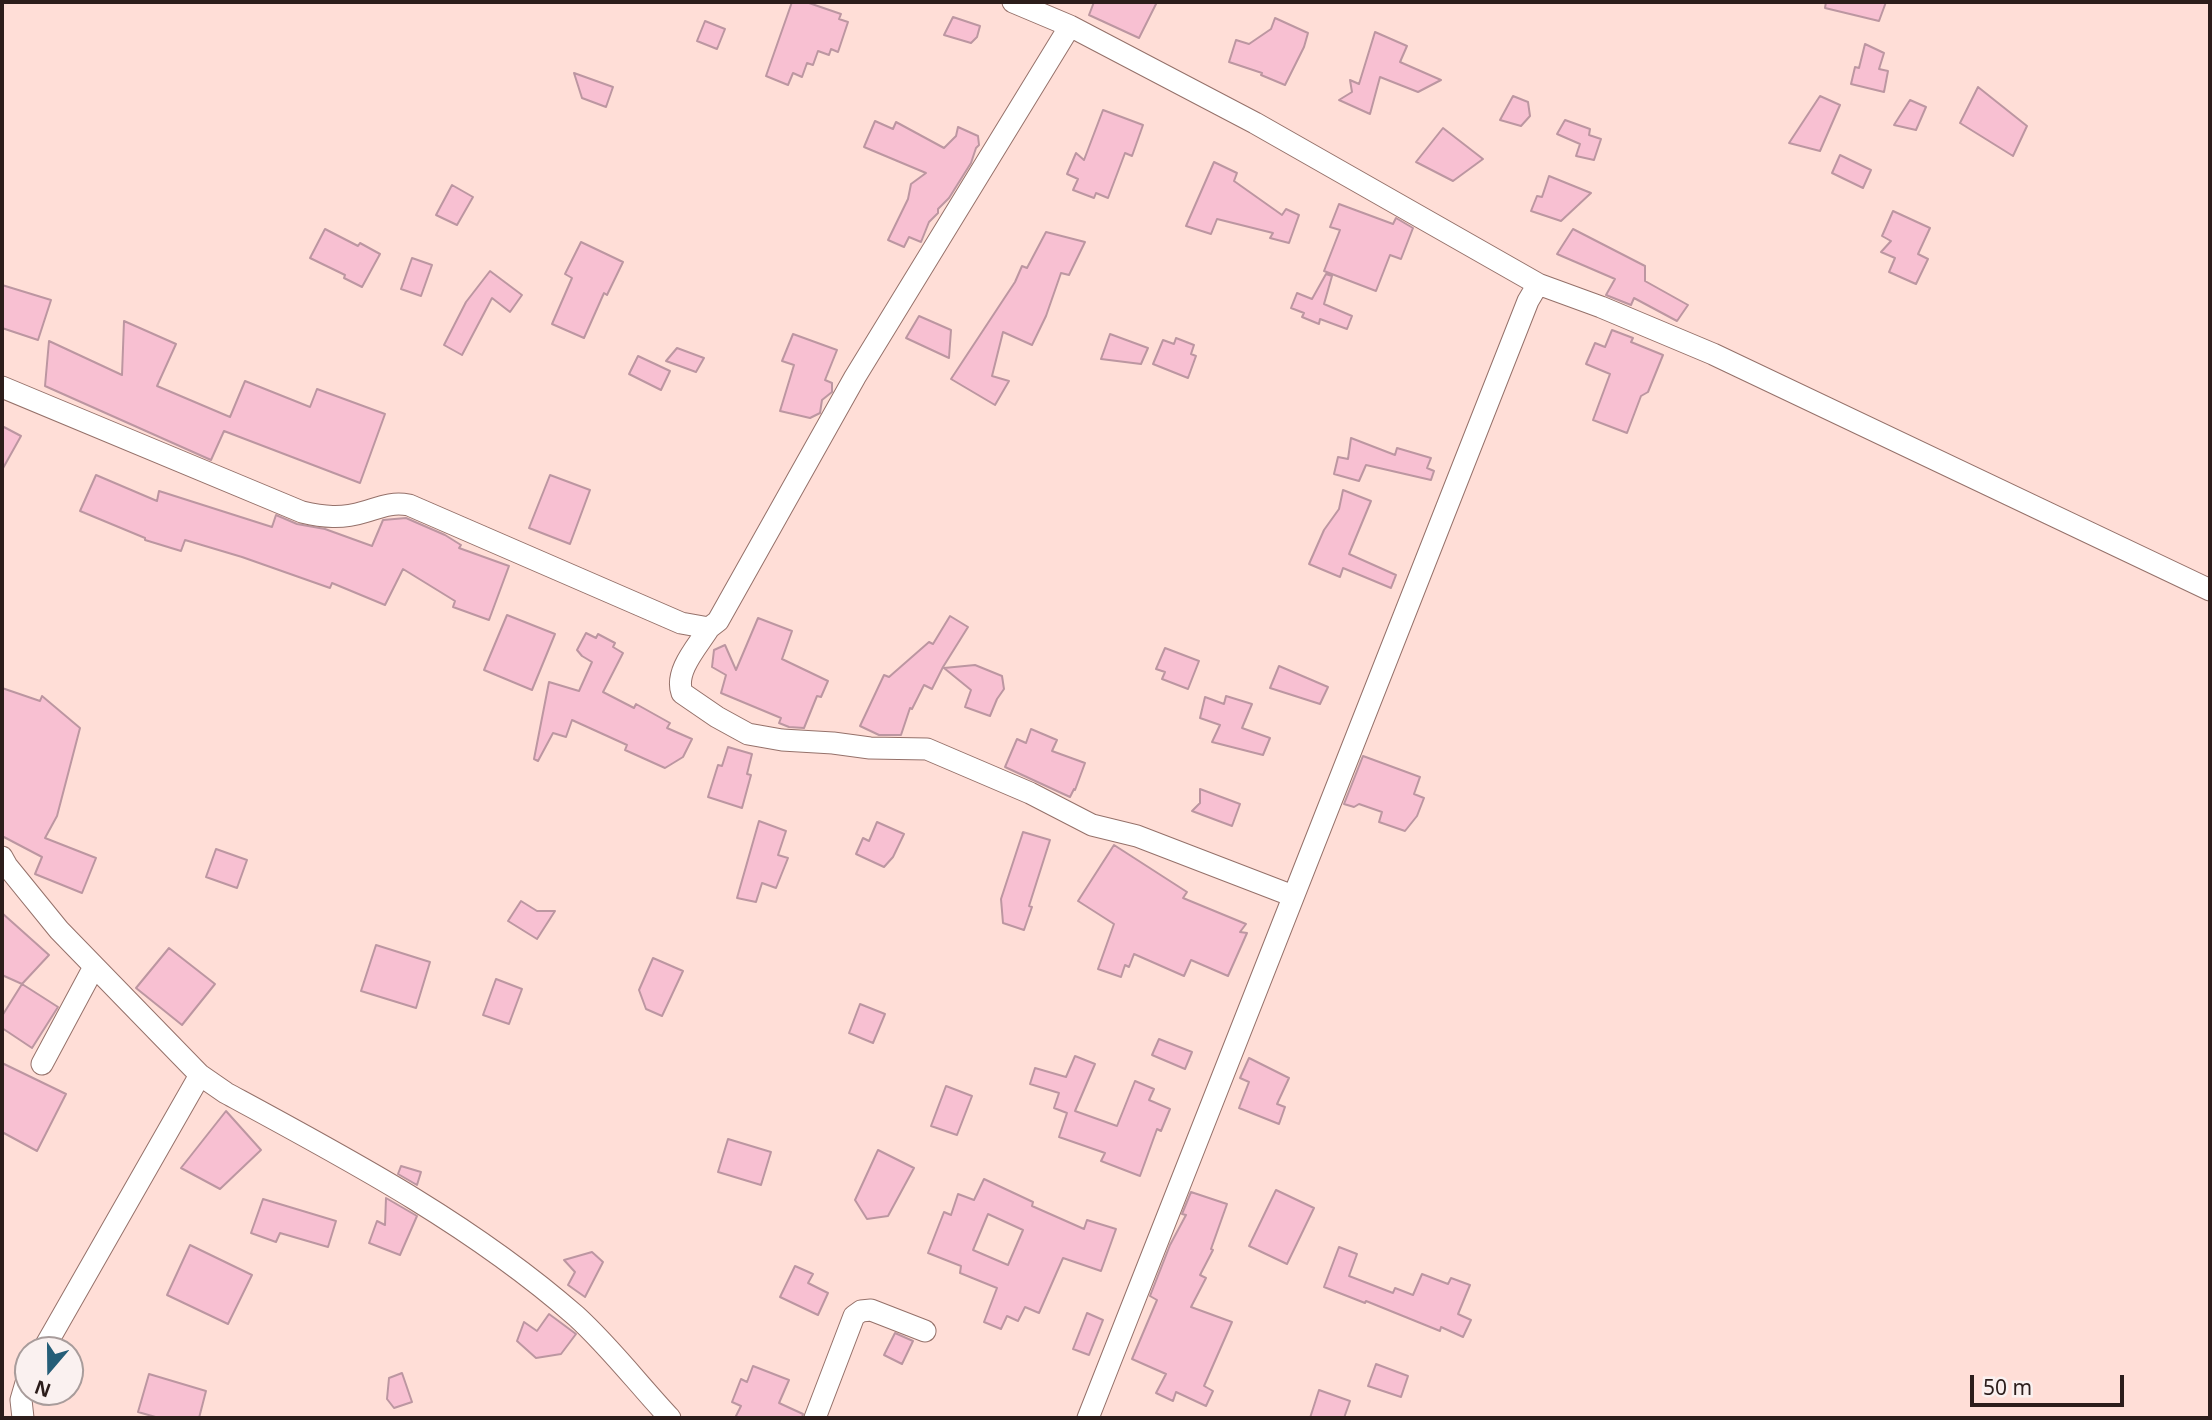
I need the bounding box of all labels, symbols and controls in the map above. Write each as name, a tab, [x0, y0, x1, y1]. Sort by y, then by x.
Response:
north arrow	[14, 1336, 84, 1406]
scale bar	[1974, 1360, 2128, 1404]
text: 50 m	[1983, 1373, 2032, 1401]
text: N	[31, 1374, 54, 1404]

